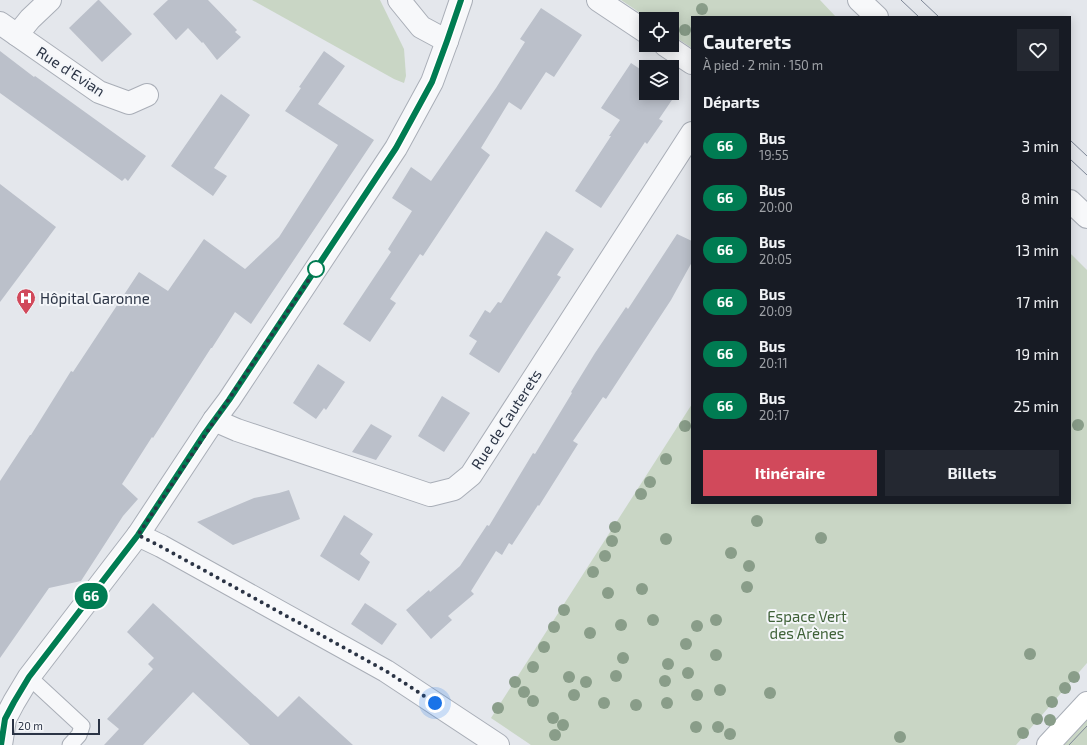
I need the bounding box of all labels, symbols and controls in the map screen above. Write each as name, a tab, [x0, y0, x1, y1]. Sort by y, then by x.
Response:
map controls	[639, 12, 679, 100]
button: locate	[639, 12, 679, 52]
button: heart	[1017, 29, 1059, 71]
text: Cauterets	[703, 30, 791, 53]
street label: Rue d'Evian	[33, 42, 109, 100]
text: À pied · 2 min · 150 m	[703, 57, 823, 73]
button: layers	[639, 60, 679, 100]
text: Départs	[703, 93, 760, 111]
text: Bus	[759, 129, 785, 147]
text: 66	[717, 137, 733, 154]
text: 3 min	[1022, 137, 1059, 155]
text: 19:55	[759, 147, 789, 163]
text: Bus	[759, 181, 785, 199]
text: 66	[717, 189, 733, 206]
text: 8 min	[1021, 189, 1059, 207]
text: 20:00	[759, 199, 793, 215]
text: Bus	[759, 233, 785, 251]
text: 66	[717, 241, 733, 258]
text: 13 min	[1016, 241, 1059, 259]
text: 20:05	[759, 251, 792, 267]
unlabelled marker	[307, 260, 325, 278]
text: Bus	[759, 285, 785, 303]
hospital icon: Hôpital Garonne	[15, 287, 37, 315]
place label: Hôpital Garonne	[40, 289, 150, 307]
text: 66	[717, 293, 733, 310]
text: 17 min	[1016, 293, 1059, 311]
text: 20:09	[759, 303, 793, 319]
text: Bus	[759, 337, 785, 355]
text: 66	[717, 345, 733, 362]
text: 19 min	[1016, 345, 1059, 363]
text: 20:11	[759, 355, 788, 371]
street label: Rue de Cauterets	[467, 366, 545, 472]
text: Bus	[759, 389, 785, 407]
text: 66	[717, 397, 733, 414]
text: 25 min	[1014, 397, 1059, 415]
text: 20:17	[759, 407, 789, 423]
button: Itinéraire	[703, 450, 877, 496]
button: Billets	[885, 450, 1059, 496]
line badge: 66	[73, 583, 109, 609]
text: 66	[83, 587, 99, 604]
park label: Espace Vert des Arènes	[767, 607, 847, 642]
your location	[425, 693, 445, 713]
scale bar	[12, 717, 100, 736]
text: 20 m	[18, 719, 43, 732]

